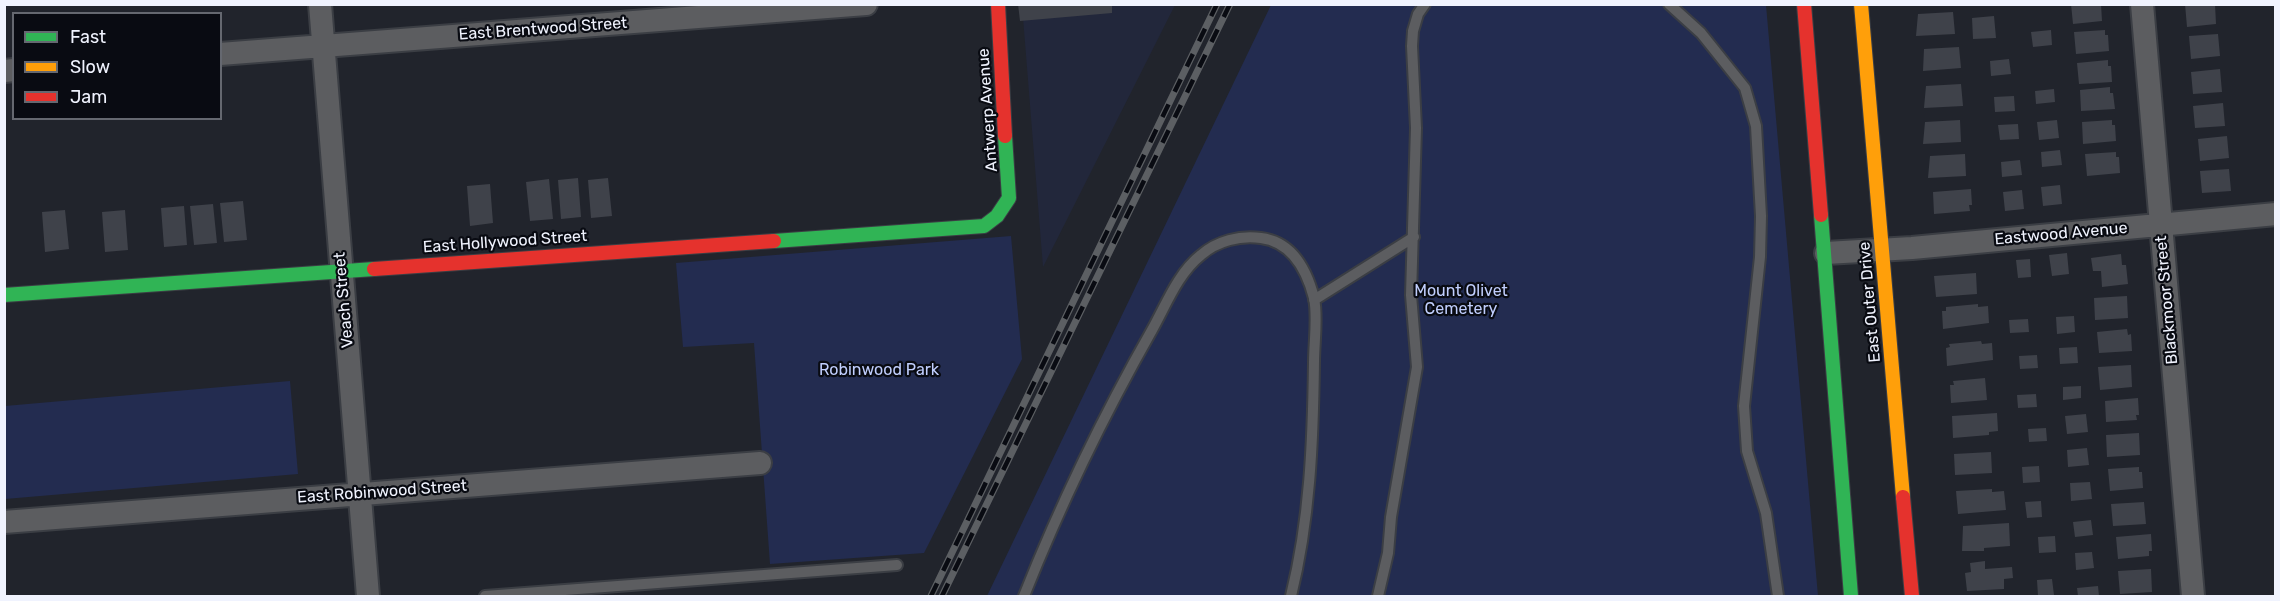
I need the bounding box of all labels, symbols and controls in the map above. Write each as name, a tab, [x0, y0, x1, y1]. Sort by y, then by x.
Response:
legend	[12, 12, 222, 120]
street label: East Brentwood Street	[458, 14, 628, 44]
text: Fast	[70, 26, 106, 48]
street label: Antwerp Avenue	[974, 48, 1002, 172]
text: Slow	[70, 56, 110, 78]
text: Jam	[70, 86, 107, 108]
street label: Eastwood Avenue	[1994, 219, 2128, 249]
street label: East Hollywood Street	[422, 227, 588, 257]
street label: Blackmoor Street	[2152, 235, 2182, 365]
street label: East Outer Drive	[1855, 241, 1885, 363]
street label: Veach Street	[330, 251, 358, 349]
park label: Mount Olivet Cemetery	[1414, 281, 1508, 319]
park label: Robinwood Park	[819, 360, 939, 380]
street label: East Robinwood Street	[297, 476, 467, 508]

